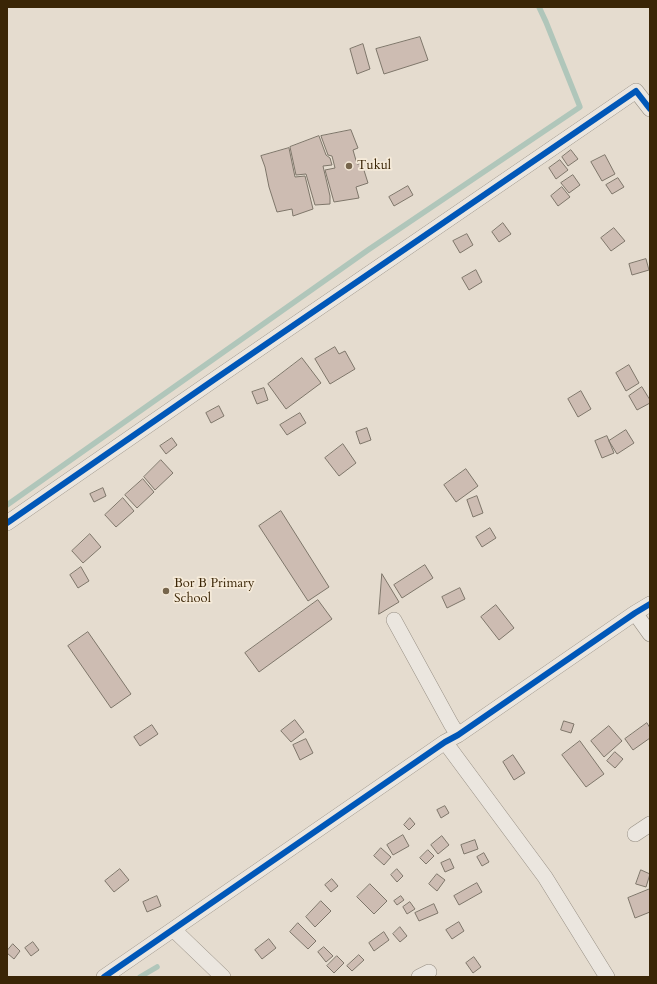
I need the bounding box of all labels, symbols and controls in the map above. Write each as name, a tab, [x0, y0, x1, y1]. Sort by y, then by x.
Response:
place label: Tukul	[357, 158, 391, 174]
marker: Tukul	[344, 161, 354, 171]
place label: Bor B Primary School	[174, 576, 255, 607]
marker: Bor B Primary School	[161, 586, 171, 596]

